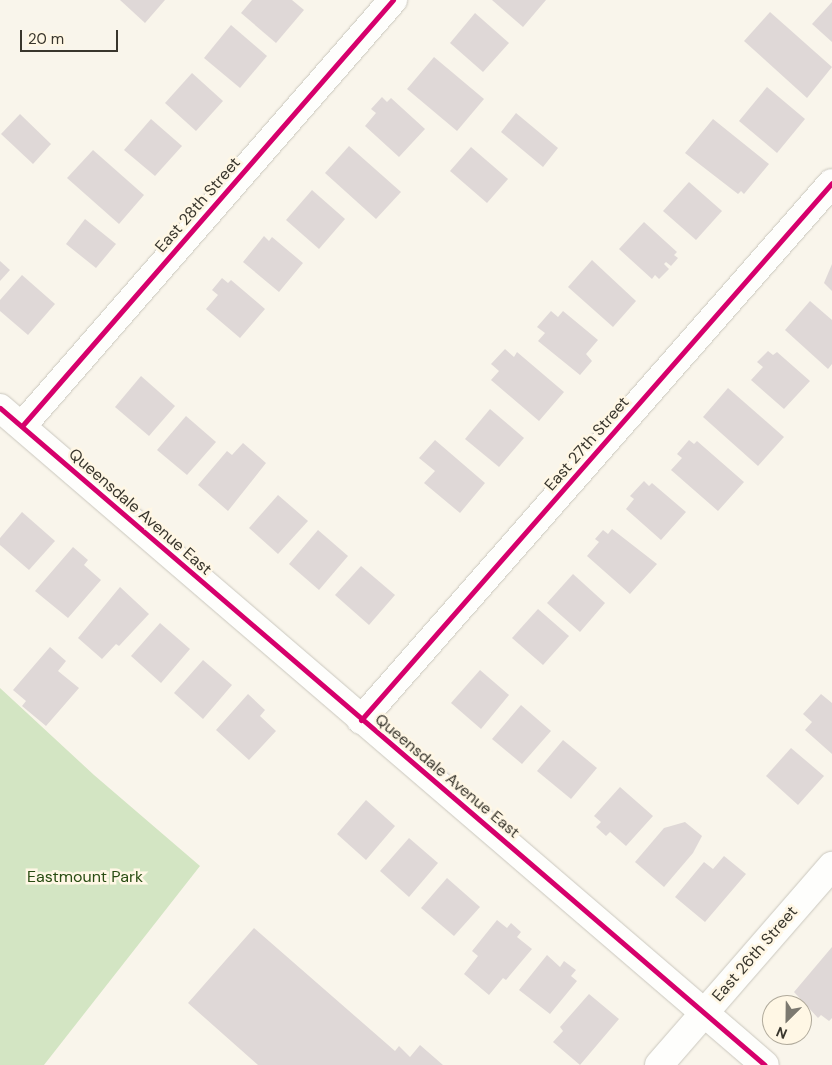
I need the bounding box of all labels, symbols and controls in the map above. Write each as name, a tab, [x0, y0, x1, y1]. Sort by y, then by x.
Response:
scale bar	[22, 20, 120, 52]
text: 20 m	[28, 29, 64, 49]
street label: East 28th Street	[151, 154, 245, 256]
street label: East 27th Street	[541, 393, 633, 495]
street label: Queensdale Avenue East	[65, 445, 215, 579]
street label: Queensdale Avenue East	[371, 710, 523, 842]
park label: Eastmount Park	[27, 867, 143, 887]
street label: East 26th Street	[708, 902, 802, 1006]
north arrow	[762, 995, 812, 1045]
text: N	[773, 1023, 790, 1043]

